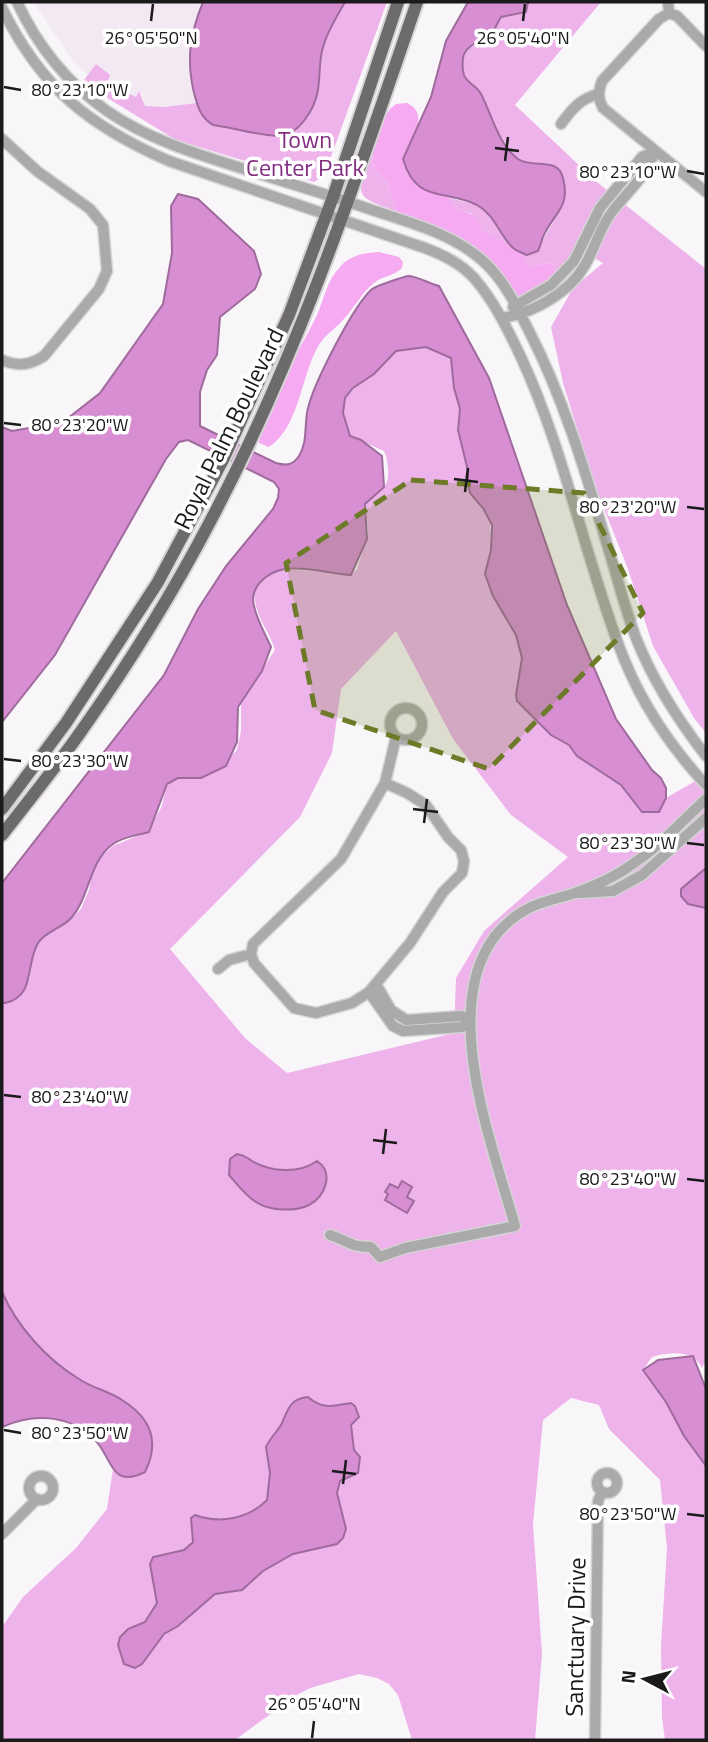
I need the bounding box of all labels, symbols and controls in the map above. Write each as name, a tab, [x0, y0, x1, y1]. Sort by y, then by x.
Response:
text: 26°05'50"N	[104, 24, 198, 51]
text: 26°05'40"N	[476, 24, 570, 51]
text: 80°23'10"W	[32, 76, 129, 103]
park label: Town Center Park	[246, 121, 364, 185]
text: 80°23'10"W	[580, 158, 677, 185]
street label: Royal Palm Boulevard	[164, 322, 292, 535]
text: 80°23'20"W	[32, 411, 129, 438]
text: 80°23'20"W	[580, 493, 677, 520]
text: 80°23'30"W	[32, 747, 129, 774]
text: 80°23'30"W	[580, 829, 677, 856]
text: 80°23'40"W	[32, 1083, 129, 1110]
text: 80°23'40"W	[580, 1165, 677, 1192]
text: 80°23'50"W	[32, 1419, 129, 1446]
text: 80°23'50"W	[580, 1500, 677, 1527]
street label: Sanctuary Drive	[556, 1557, 594, 1717]
north arrow	[610, 1644, 680, 1714]
text: N	[612, 1669, 643, 1685]
text: 26°05'40"N	[267, 1690, 361, 1717]

